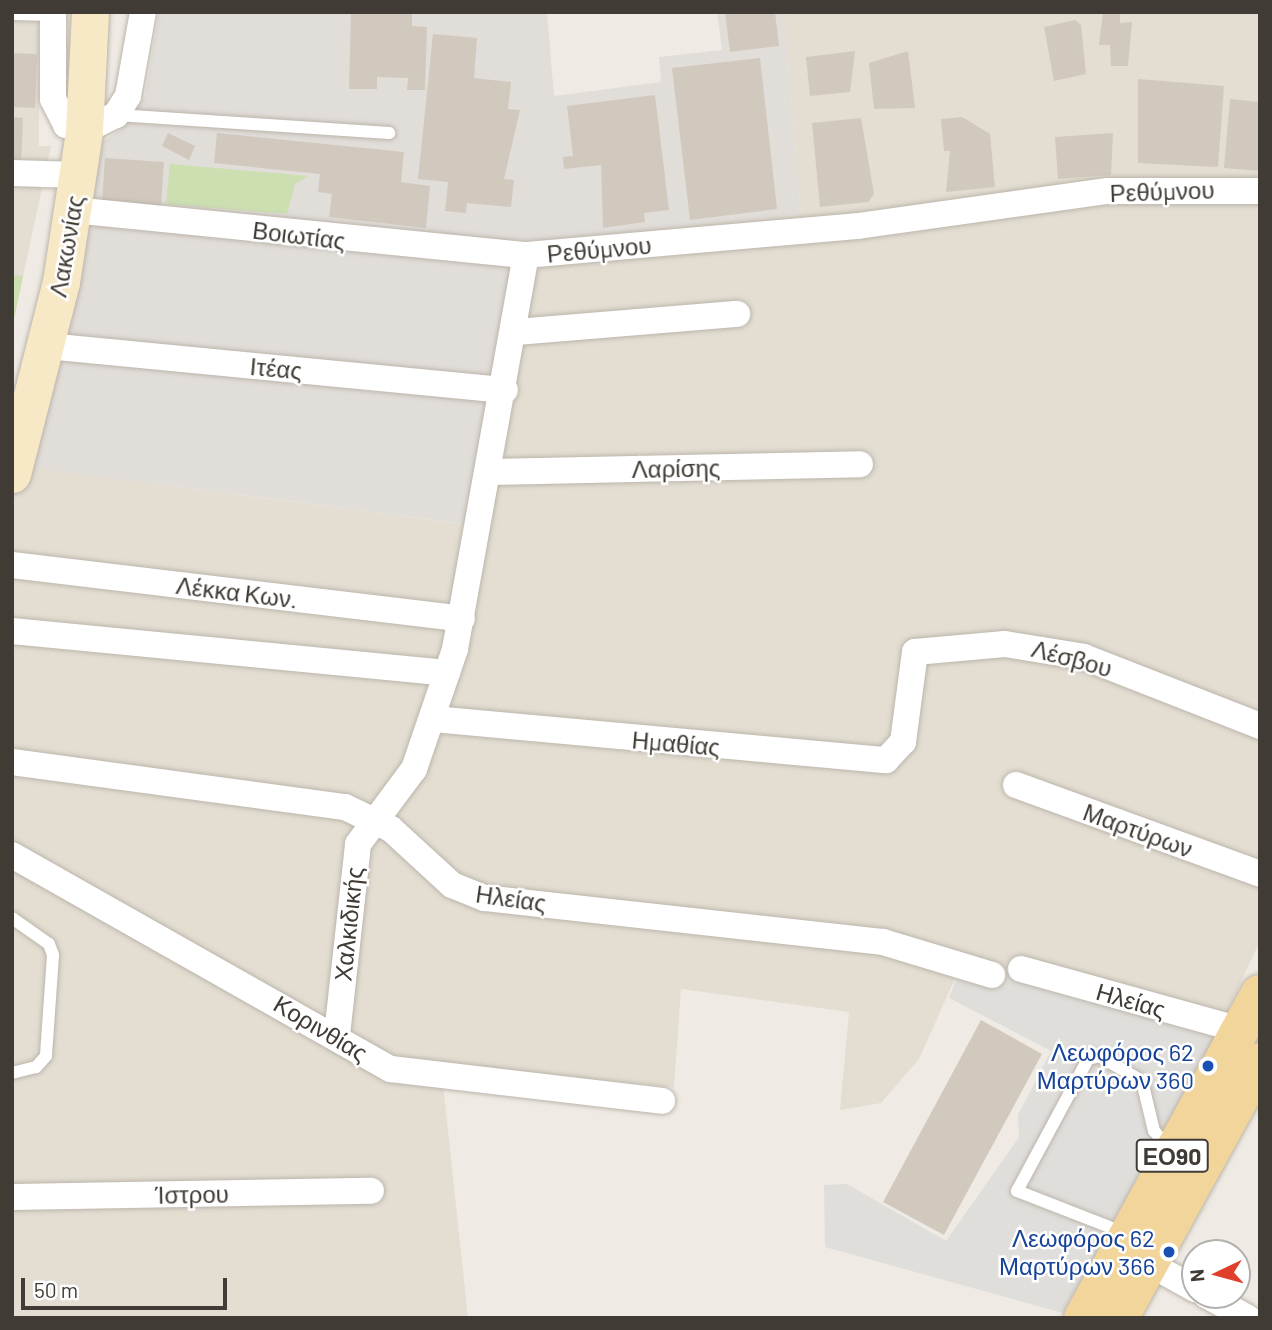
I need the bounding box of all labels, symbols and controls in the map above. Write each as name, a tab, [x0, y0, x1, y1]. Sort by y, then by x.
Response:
street label: Ρεθύμνου	[1109, 175, 1215, 207]
street label: Λακωνίας	[43, 193, 89, 299]
street label: Βοιωτίας	[251, 215, 347, 255]
street label: Ρεθύμνου	[546, 230, 652, 268]
street label: Ιτέας	[249, 351, 303, 385]
street label: Λαρίσης	[631, 453, 721, 483]
street label: Λέκκα Κων.	[175, 570, 299, 614]
street label: Λέσβου	[1029, 634, 1115, 682]
street label: Ημαθίας	[631, 725, 721, 761]
street label: Μαρτύρων	[1079, 797, 1197, 863]
street label: Χαλκιδικής	[328, 865, 368, 983]
street label: Ηλείας	[474, 879, 548, 917]
street label: Ηλείας	[1093, 976, 1169, 1024]
street label: Κορινθίας	[269, 989, 373, 1067]
place label: Λεωφόρος 62 Μαρτύρων 360	[1037, 1038, 1194, 1094]
marker: Λεωφόρος 62 Μαρτύρων 360	[1200, 1058, 1216, 1074]
road number: ΕΟ90	[1135, 1136, 1209, 1176]
street label: Ίστρου	[155, 1179, 229, 1209]
place label: Λεωφόρος 62 Μαρτύρων 366	[999, 1224, 1155, 1280]
north arrow	[1181, 1239, 1251, 1309]
marker: Λεωφόρος 62 Μαρτύρων 366	[1161, 1244, 1177, 1260]
scale bar	[24, 1264, 231, 1308]
text: N	[1185, 1268, 1209, 1283]
text: 50 m	[34, 1277, 78, 1302]

